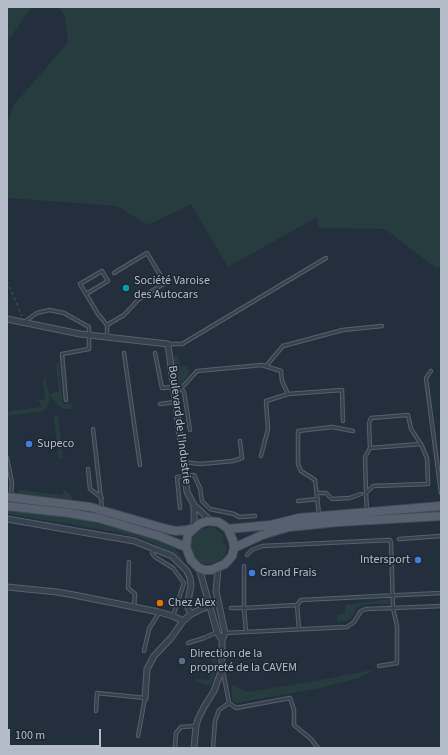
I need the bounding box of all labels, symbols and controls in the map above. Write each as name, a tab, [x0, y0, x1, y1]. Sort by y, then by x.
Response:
place label: Société Varoise des Autocars	[134, 274, 210, 302]
marker: Société Varoise des Autocars	[121, 283, 131, 293]
street label: Boulevard de l'Industrie	[165, 365, 193, 485]
place label: Supeco	[37, 437, 74, 451]
marker: Supeco	[24, 439, 34, 449]
place label: Intersport	[360, 553, 410, 567]
marker: Intersport	[413, 555, 423, 565]
place label: Grand Frais	[260, 566, 317, 580]
marker: Grand Frais	[247, 568, 257, 578]
place label: Chez Alex	[168, 596, 216, 610]
marker: Chez Alex	[155, 598, 165, 608]
place label: Direction de la propreté de la CAVEM	[190, 647, 297, 675]
marker: Direction de la propreté de la CAVEM	[177, 656, 187, 666]
scale bar	[10, 721, 103, 747]
text: 100 m	[15, 727, 45, 744]

